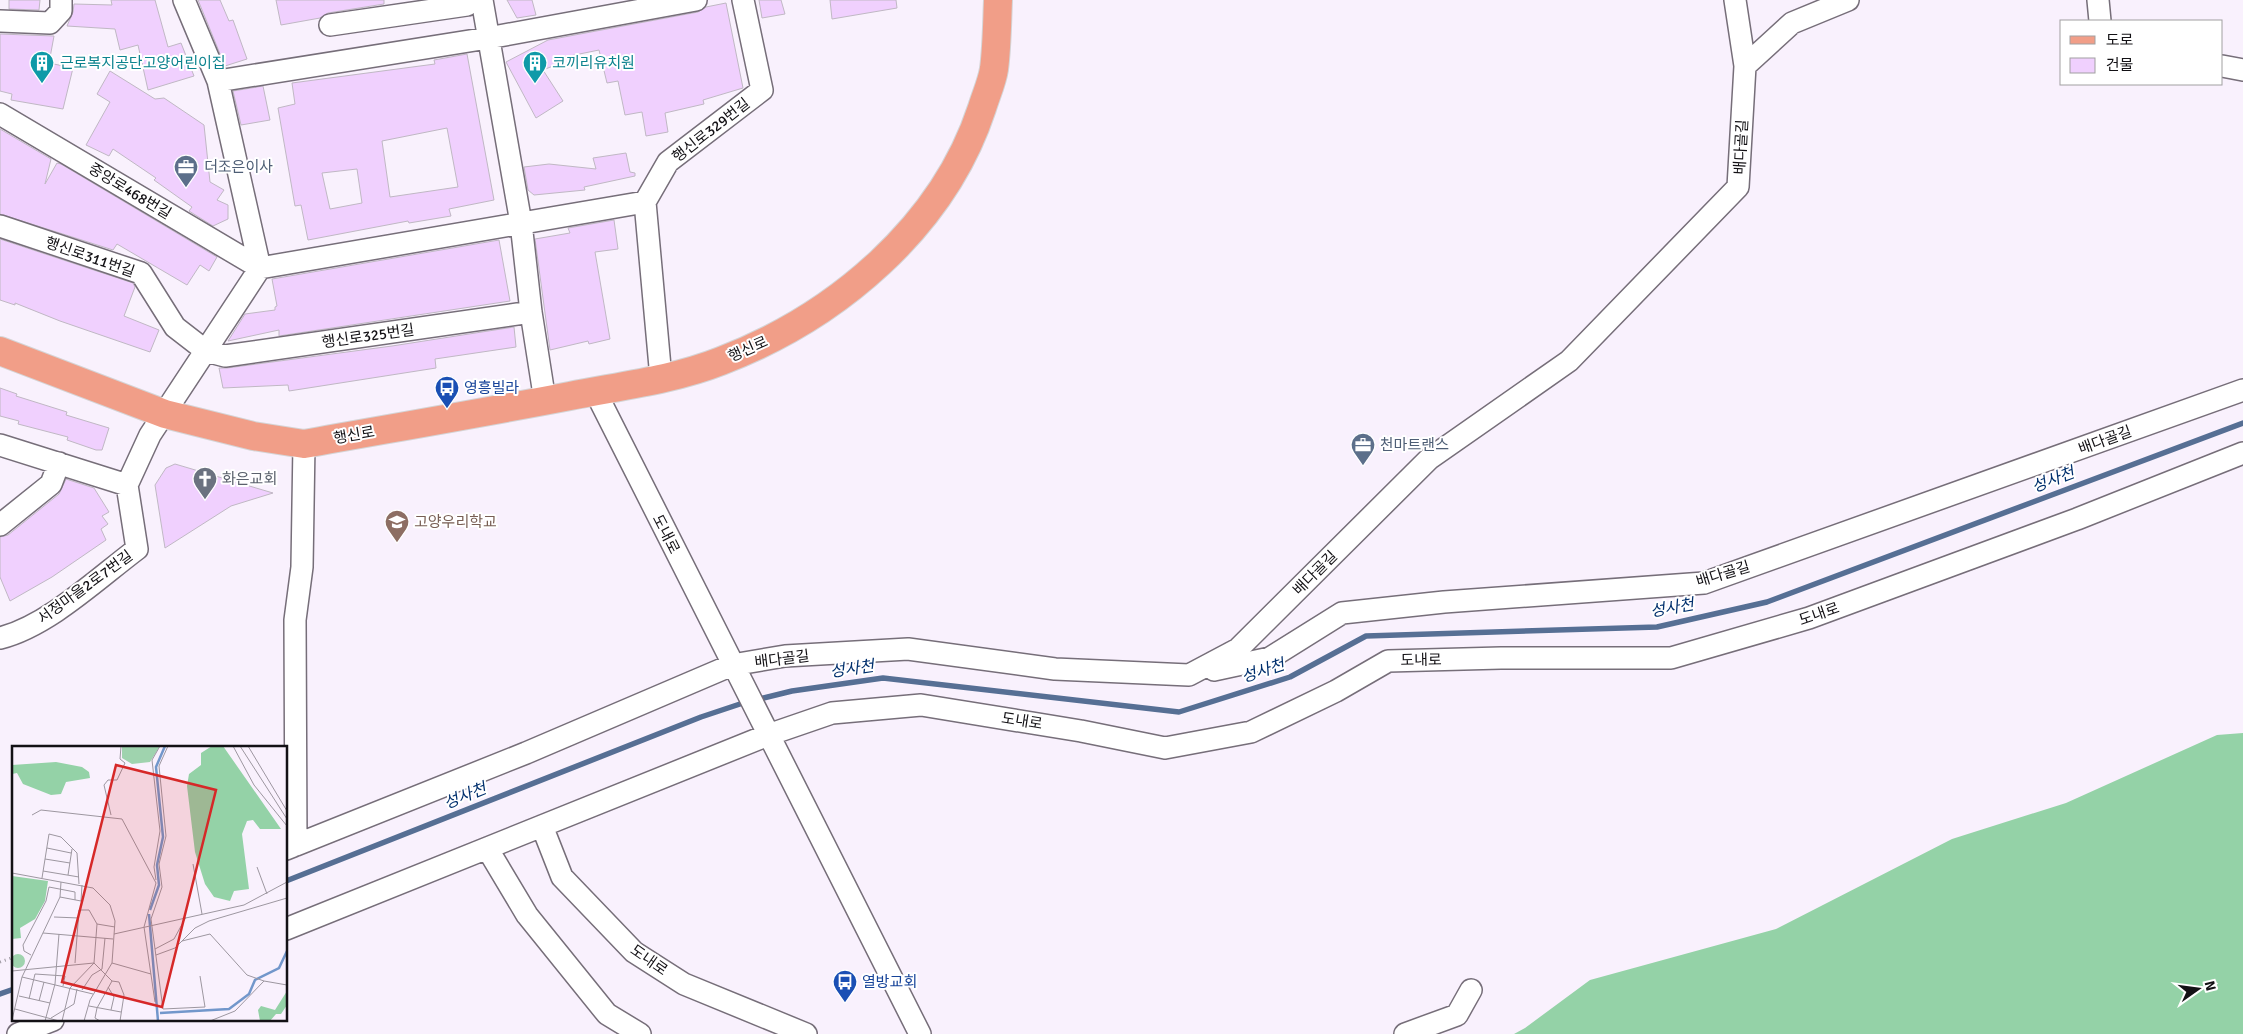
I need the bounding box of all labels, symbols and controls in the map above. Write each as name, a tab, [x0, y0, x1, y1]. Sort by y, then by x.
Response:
legend	[2060, 20, 2223, 85]
text: 도로	[2106, 31, 2134, 49]
building icon: 근로복지공단고양어린이집	[29, 50, 55, 84]
building icon: 코끼리유치원	[522, 50, 548, 84]
place label: 근로복지공단고양어린이집	[60, 54, 226, 72]
place label: 코끼리유치원	[552, 54, 635, 72]
text: 건물	[2106, 56, 2134, 74]
street label: 행신로329번길	[669, 94, 753, 166]
street label: 배다골길	[1731, 119, 1751, 175]
office icon: 더조은이사	[173, 154, 199, 188]
place label: 더조은이사	[204, 158, 273, 176]
street label: 중앙로468번길	[85, 159, 175, 223]
street label: 행신로311번길	[43, 233, 137, 281]
street label: 행신로325번길	[321, 321, 415, 351]
street label: 행신로	[725, 332, 771, 366]
bus stop icon: 영흥빌라	[434, 375, 460, 409]
place label: 영흥빌라	[464, 379, 519, 397]
street label: 배다골길	[2076, 422, 2134, 458]
street label: 행신로	[332, 423, 376, 447]
office icon: 천마트랜스	[1350, 432, 1376, 466]
place label: 천마트랜스	[1380, 436, 1449, 454]
water label: 성사천	[2029, 462, 2079, 497]
church icon: 화은교회	[192, 466, 218, 500]
place label: 화은교회	[222, 470, 277, 488]
school or university icon: 고양우리학교	[384, 509, 410, 543]
street label: 도내로	[649, 511, 683, 557]
place label: 고양우리학교	[414, 513, 497, 531]
street label: 서정마을2로7번길	[34, 547, 136, 627]
street label: 배다골길	[1289, 547, 1341, 599]
street label: 배다골길	[1694, 557, 1752, 591]
water label: 성사천	[1649, 594, 1698, 622]
street label: 도내로	[1796, 599, 1842, 629]
street label: 배다골길	[754, 647, 810, 671]
street label: 도내로	[1400, 651, 1442, 669]
water label: 성사천	[1239, 654, 1289, 687]
water label: 성사천	[829, 656, 878, 682]
street label: 도내로	[1000, 709, 1044, 733]
inset map	[12, 746, 288, 1022]
water label: 성사천	[441, 778, 491, 814]
street label: 도내로	[627, 941, 671, 979]
north arrow	[2173, 964, 2223, 1014]
bus stop icon: 열방교회	[832, 969, 858, 1003]
place label: 열방교회	[862, 973, 917, 991]
text: N	[2201, 979, 2220, 993]

